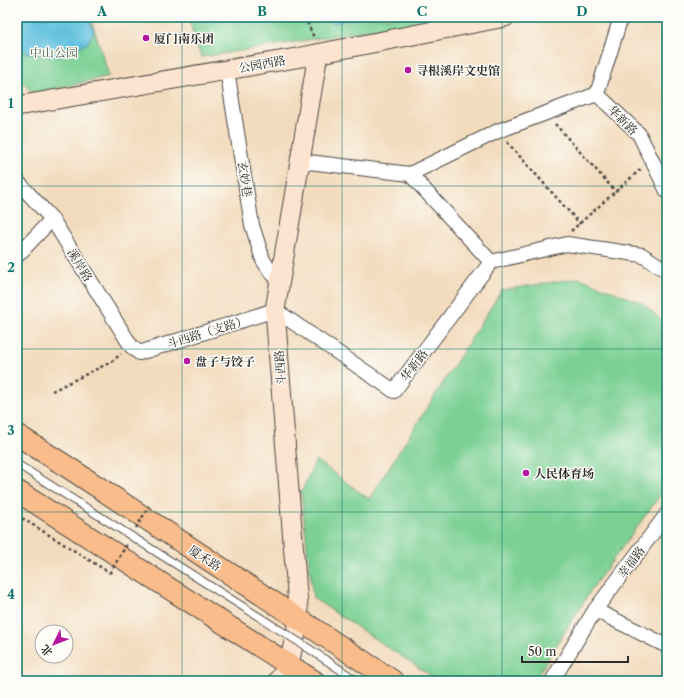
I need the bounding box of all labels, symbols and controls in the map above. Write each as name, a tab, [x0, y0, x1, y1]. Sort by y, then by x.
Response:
text: A	[96, 3, 108, 19]
text: B	[257, 3, 267, 19]
text: C	[417, 3, 427, 19]
text: D	[576, 3, 588, 19]
place label: 厦门南乐团	[154, 31, 214, 46]
marker: 厦门南乐团	[141, 33, 151, 43]
park label: 中山公园	[30, 45, 78, 60]
street label: 公园西路	[237, 52, 287, 76]
place label: 寻根溪岸文史馆	[416, 63, 500, 78]
marker: 寻根溪岸文史馆	[403, 65, 413, 75]
text: 1	[8, 95, 14, 111]
street label: 华新路	[605, 102, 641, 138]
street label: 玄妙巷	[235, 160, 255, 198]
street label: 溪岸路	[64, 246, 96, 284]
text: 2	[7, 259, 15, 275]
street label: 斗西路（支路）	[165, 313, 249, 351]
street label: 华新路	[397, 346, 431, 384]
street label: 斗西路	[271, 350, 289, 386]
place label: 盘子与饺子	[195, 354, 255, 369]
marker: 盘子与饺子	[182, 356, 192, 366]
text: 3	[7, 422, 15, 438]
place label: 人民体育场	[534, 466, 594, 481]
marker: 人民体育场	[521, 468, 531, 478]
street label: 厦禾路	[186, 542, 224, 574]
street label: 幸福路	[614, 543, 648, 581]
text: 4	[7, 586, 15, 602]
north arrow	[34, 624, 74, 664]
scale bar	[522, 638, 628, 664]
text: 北	[38, 642, 56, 660]
text: 50 m	[528, 644, 557, 659]

